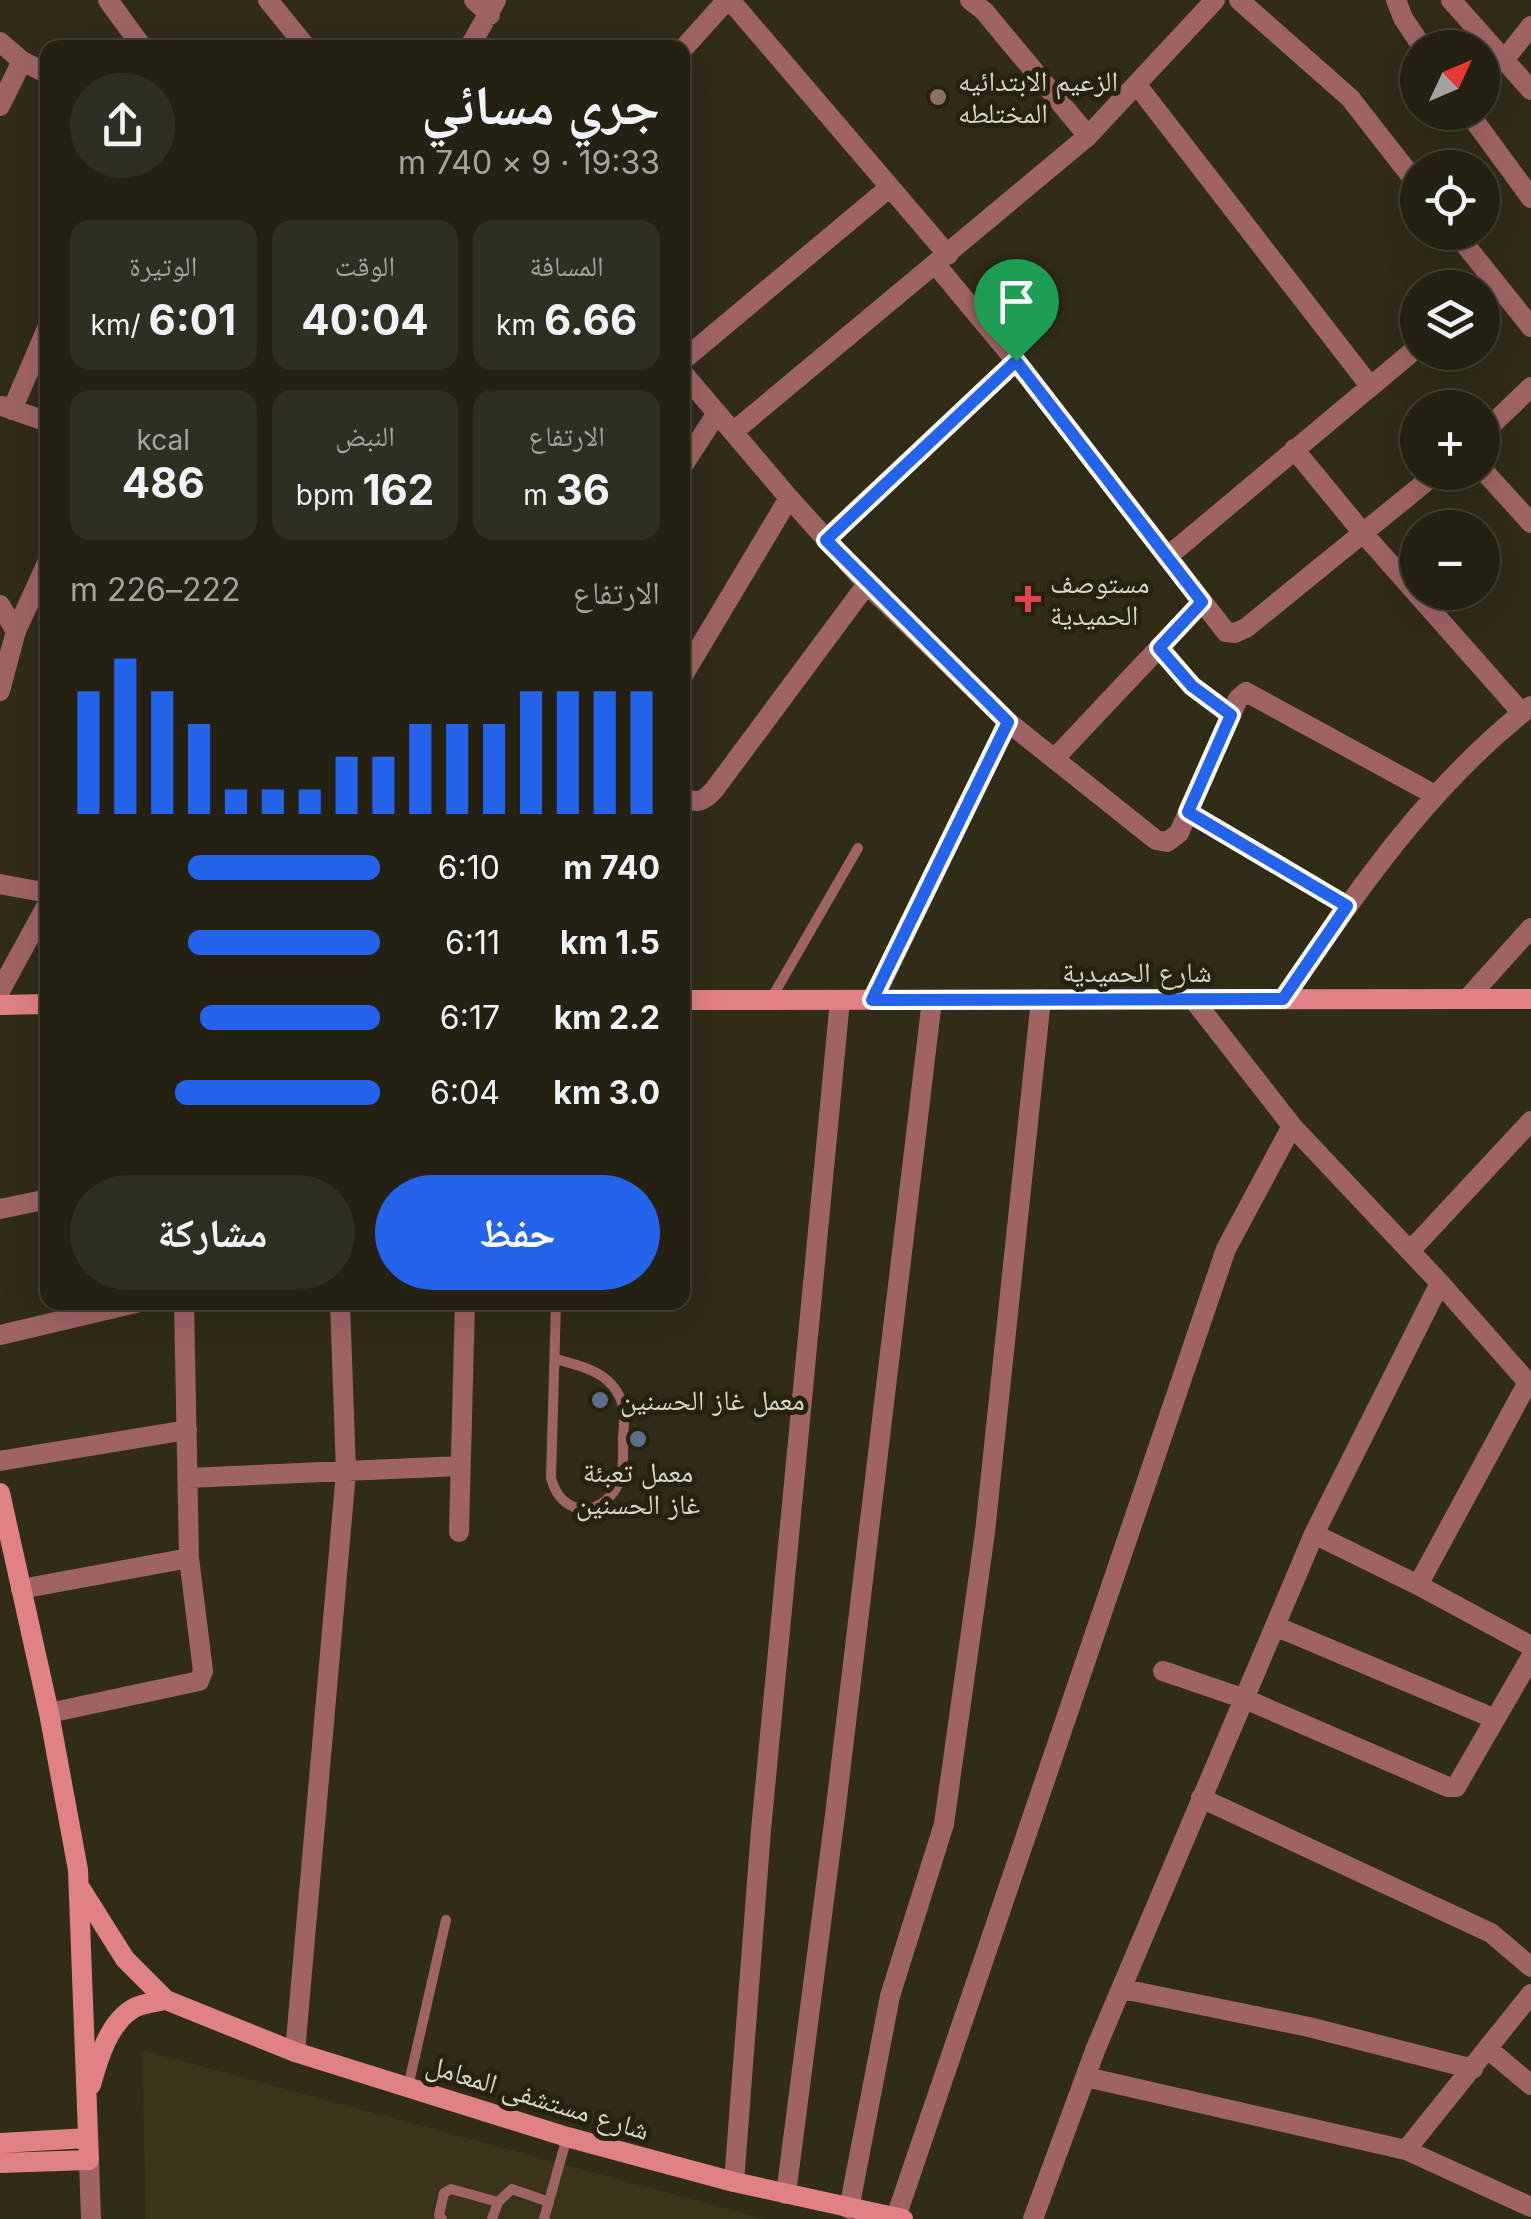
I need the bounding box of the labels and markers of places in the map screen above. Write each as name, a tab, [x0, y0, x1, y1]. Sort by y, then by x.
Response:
place label: الزعيم الابتدائيه المختلطه	[958, 64, 1118, 130]
marker: الزعيم الابتدائيه المختلطه	[927, 86, 949, 108]
pin	[974, 259, 1059, 362]
place label: مستوصف الحميدية	[1050, 566, 1149, 632]
marker: مستوصف الحميدية	[1015, 586, 1041, 612]
place label: معمل غاز الحسنين	[620, 1383, 805, 1418]
marker: معمل غاز الحسنين	[589, 1389, 611, 1411]
marker: معمل تعبئة غاز الحسنين	[627, 1428, 649, 1450]
place label: معمل تعبئة غاز الحسنين	[576, 1455, 700, 1522]

